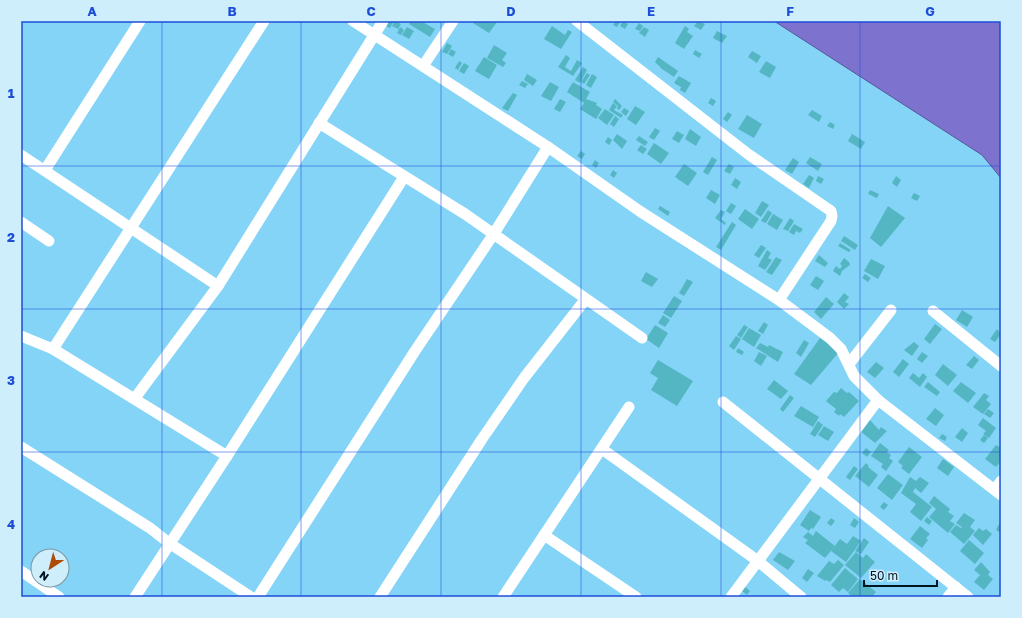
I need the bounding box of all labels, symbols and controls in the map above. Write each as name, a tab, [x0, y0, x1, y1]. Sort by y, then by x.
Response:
text: A	[87, 3, 97, 19]
text: B	[227, 3, 237, 19]
text: C	[366, 3, 376, 19]
text: D	[506, 3, 516, 19]
text: E	[647, 3, 655, 19]
text: F	[786, 3, 794, 19]
text: G	[925, 3, 935, 19]
text: 1	[8, 85, 15, 101]
text: 2	[7, 229, 15, 245]
text: 3	[7, 372, 15, 388]
text: 4	[7, 516, 15, 532]
north arrow	[30, 548, 70, 588]
scale bar	[864, 562, 937, 588]
text: 50 m	[870, 568, 898, 583]
text: N	[37, 569, 51, 584]

